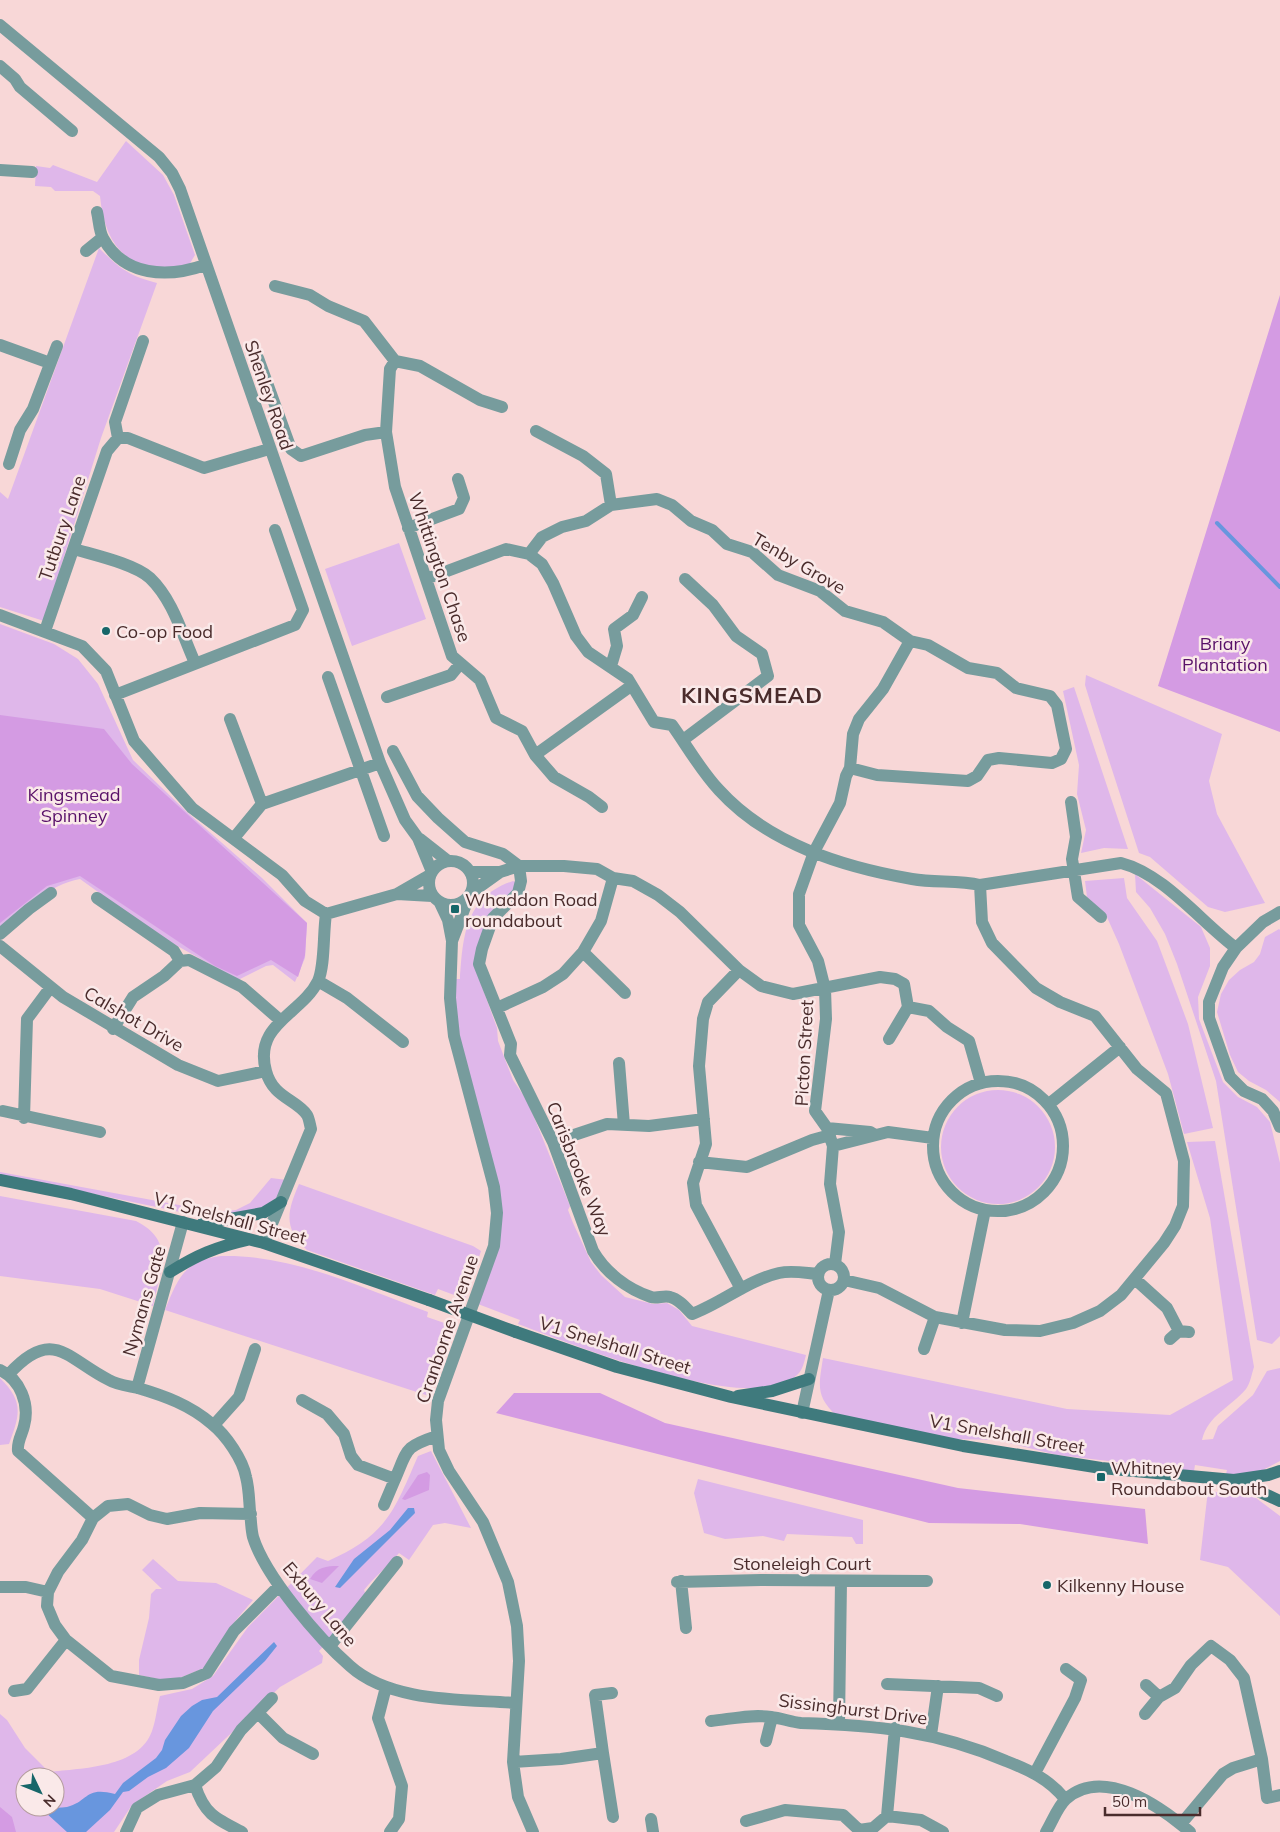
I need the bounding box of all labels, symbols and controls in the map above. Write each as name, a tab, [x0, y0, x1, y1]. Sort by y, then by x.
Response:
street label: Shenley Road	[239, 337, 299, 453]
street label: Tutbury Lane	[33, 472, 91, 584]
street label: Whittington Chase	[404, 489, 476, 645]
street label: Tenby Grove	[748, 527, 850, 599]
place label: Co-op Food	[116, 620, 213, 643]
marker: Co-op Food	[100, 625, 112, 637]
park label: Briary Plantation	[1182, 632, 1268, 676]
district label: KINGSMEAD	[681, 681, 823, 709]
park label: Kingsmead Spinney	[27, 783, 121, 827]
place label: Whaddon Road roundabout	[465, 888, 598, 932]
marker: Whaddon Road roundabout	[449, 903, 461, 915]
street label: Calshot Drive	[80, 981, 188, 1057]
street label: Picton Street	[790, 999, 818, 1107]
street label: Carisbrooke Way	[542, 1098, 617, 1240]
street label: V1 Snelshall Street	[151, 1187, 309, 1249]
street label: Nymans Gate	[117, 1243, 171, 1359]
street label: Cranborne Avenue	[411, 1252, 483, 1406]
street label: V1 Snelshall Street	[536, 1311, 694, 1379]
street label: V1 Snelshall Street	[928, 1409, 1086, 1459]
place label: Whitney Roundabout South	[1111, 1456, 1267, 1500]
marker: Whitney Roundabout South	[1095, 1471, 1107, 1483]
street label: Stoneleigh Court	[733, 1552, 871, 1575]
street label: Exbury Lane	[278, 1557, 362, 1651]
place label: Kilkenny House	[1057, 1574, 1184, 1597]
marker: Kilkenny House	[1041, 1579, 1053, 1591]
street label: Sissinghurst Drive	[777, 1688, 929, 1730]
north arrow	[15, 1767, 65, 1817]
scale bar	[1105, 1784, 1200, 1816]
text: N	[39, 1791, 60, 1811]
text: 50 m	[1112, 1792, 1147, 1811]

